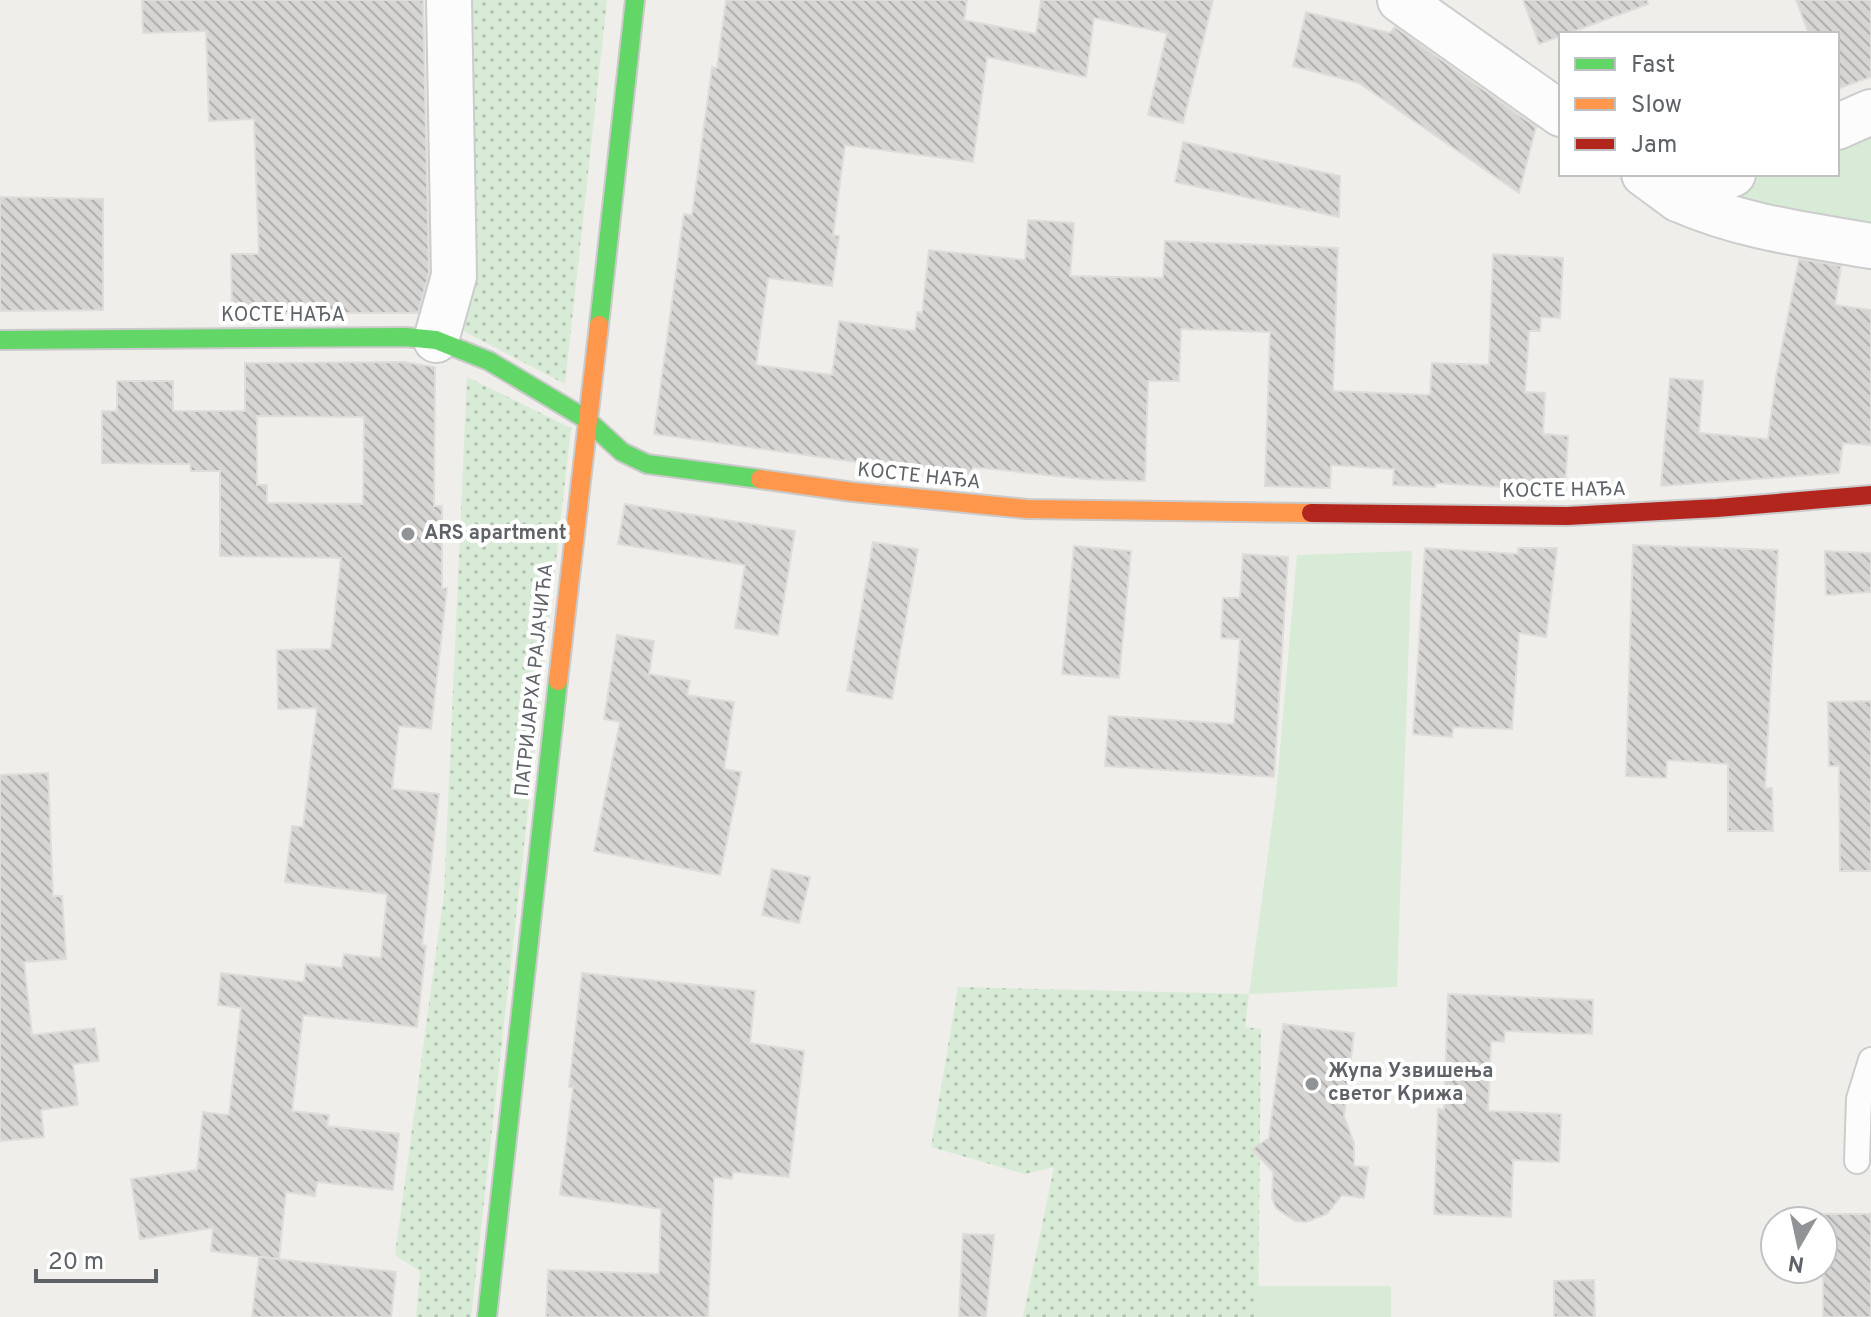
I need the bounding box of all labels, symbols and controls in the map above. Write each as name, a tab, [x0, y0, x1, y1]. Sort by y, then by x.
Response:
legend	[1559, 32, 1839, 176]
text: Fast	[1631, 51, 1675, 81]
text: Slow	[1631, 91, 1682, 121]
text: Jam	[1631, 131, 1677, 161]
street label: КОСТЕ НАЂА	[221, 303, 345, 329]
street label: КОСТЕ НАЂА	[856, 458, 982, 496]
street label: КОСТЕ НАЂА	[1502, 477, 1626, 505]
place label: ARS apartment	[424, 521, 567, 547]
marker: ARS apartment	[399, 525, 417, 543]
street label: ПАТРИЈАРХА РАЈАЧИЋА	[510, 562, 560, 798]
place label: Жупа Узвишења светог Крижа	[1328, 1059, 1493, 1108]
marker: Жупа Узвишења светог Крижа	[1303, 1075, 1321, 1093]
north arrow	[1759, 1205, 1839, 1285]
scale bar	[36, 1233, 156, 1283]
text: 20 m	[48, 1248, 104, 1278]
text: N	[1786, 1248, 1806, 1277]

